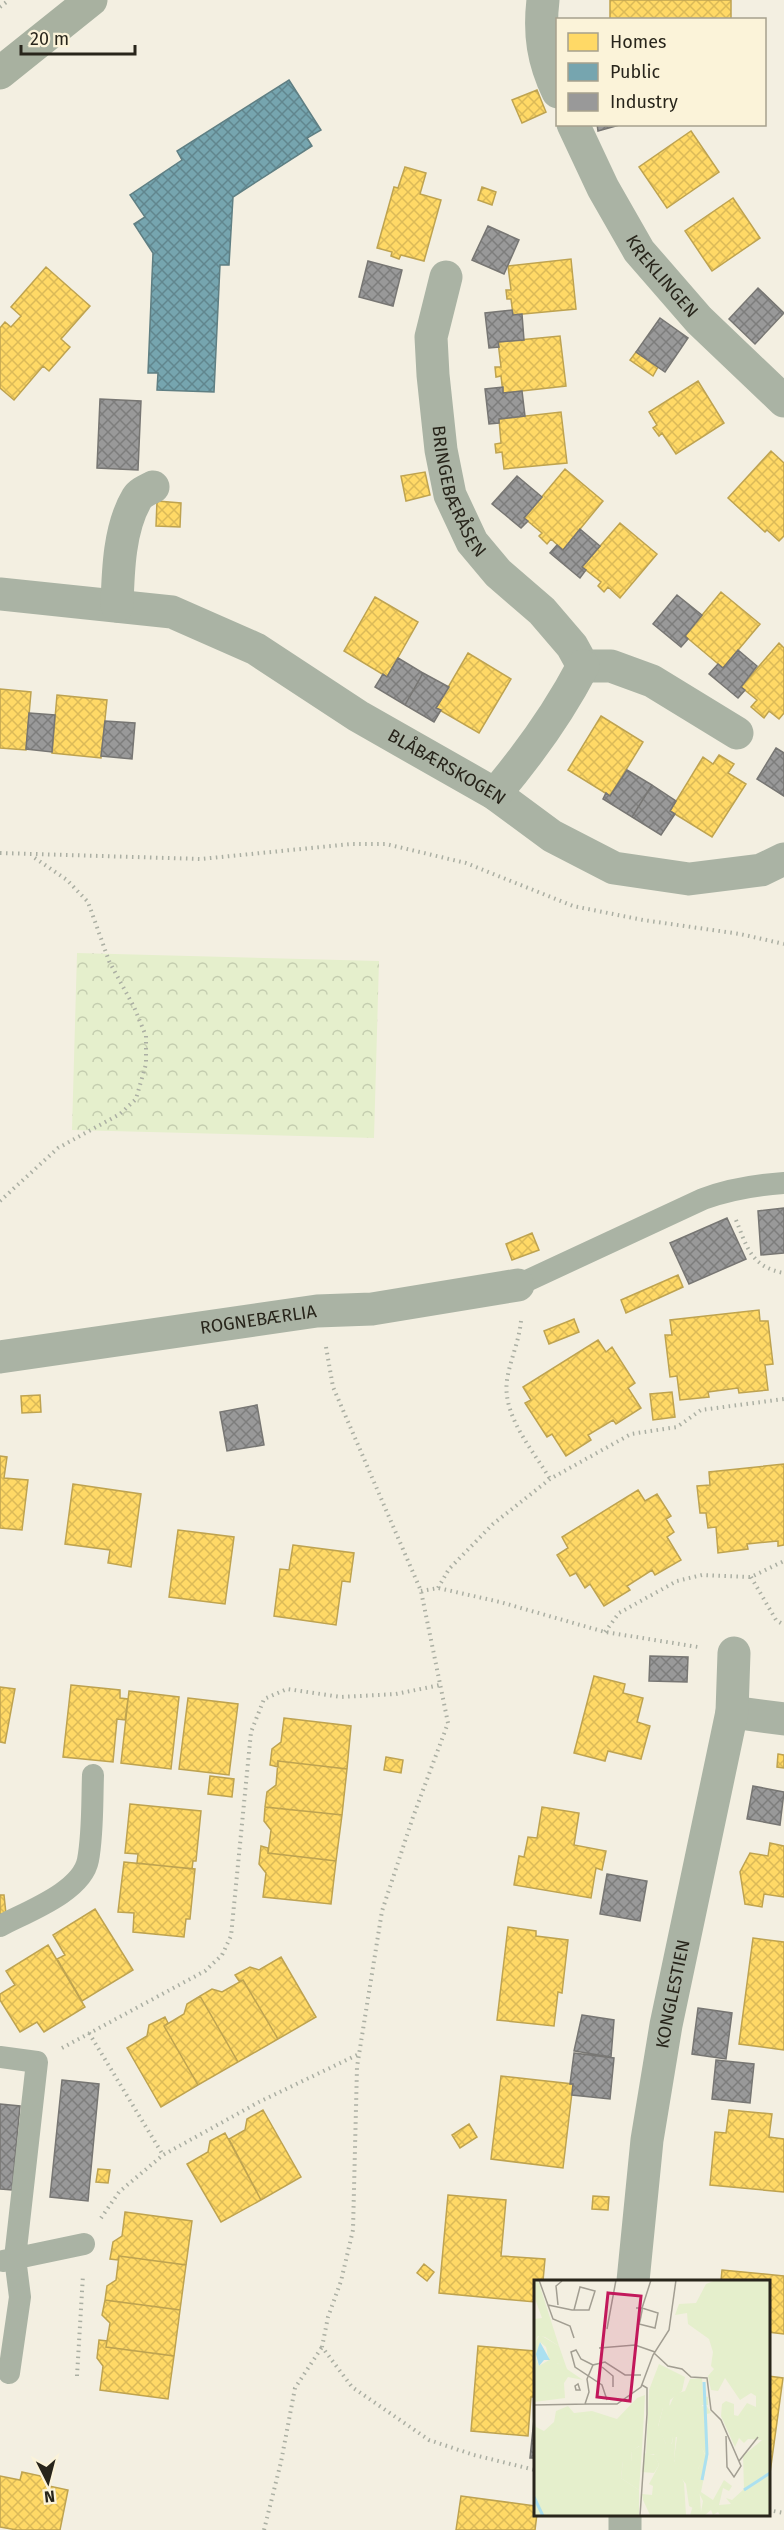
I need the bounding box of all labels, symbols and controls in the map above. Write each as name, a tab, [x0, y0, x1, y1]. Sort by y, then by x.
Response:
scale bar	[21, 18, 135, 56]
legend	[556, 18, 766, 126]
text: 20 m	[30, 28, 69, 50]
text: Homes	[610, 31, 666, 53]
text: Public	[610, 61, 660, 83]
text: Industry	[610, 91, 678, 113]
street label: KREKLINGEN	[621, 231, 703, 322]
street label: BRINGEBÆRÅSEN	[427, 424, 491, 562]
street label: BLÅBÆRSKOGEN	[384, 724, 510, 809]
street label: ROGNEBÆRLIA	[199, 1300, 319, 1339]
street label: KONGLESTIEN	[651, 1937, 695, 2050]
inset map	[534, 2280, 769, 2515]
north arrow	[18, 2452, 78, 2512]
text: N	[43, 2486, 56, 2506]

